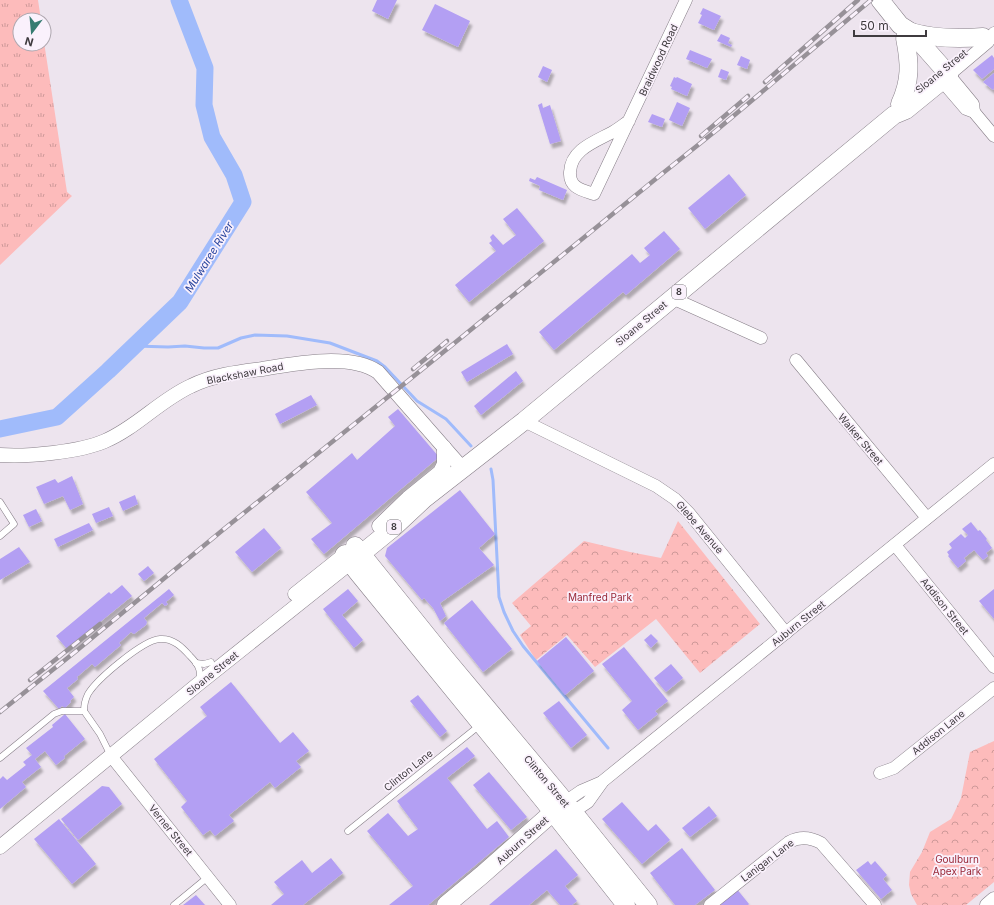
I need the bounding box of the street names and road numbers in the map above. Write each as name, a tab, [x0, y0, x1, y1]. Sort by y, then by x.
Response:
street label: Braidwood Road	[636, 22, 680, 98]
street label: Sloane Street	[913, 46, 970, 96]
road number: 8	[672, 285, 686, 299]
street label: Sloane Street	[613, 298, 670, 348]
street label: Blackshaw Road	[206, 360, 284, 386]
street label: Walker Street	[836, 411, 886, 468]
street label: Glebe Avenue	[674, 498, 726, 556]
road number: 8	[387, 520, 401, 534]
street label: Addison Street	[918, 575, 972, 637]
street label: Auburn Street	[769, 597, 828, 648]
street label: Sloane Street	[184, 648, 241, 698]
street label: Addison Lane	[909, 707, 967, 757]
street label: Clinton Lane	[381, 747, 435, 793]
street label: Clinton Street	[522, 753, 573, 810]
street label: Verner Street	[147, 802, 196, 859]
street label: Auburn Street	[494, 813, 551, 866]
street label: Lanigan Lane	[738, 836, 796, 884]

